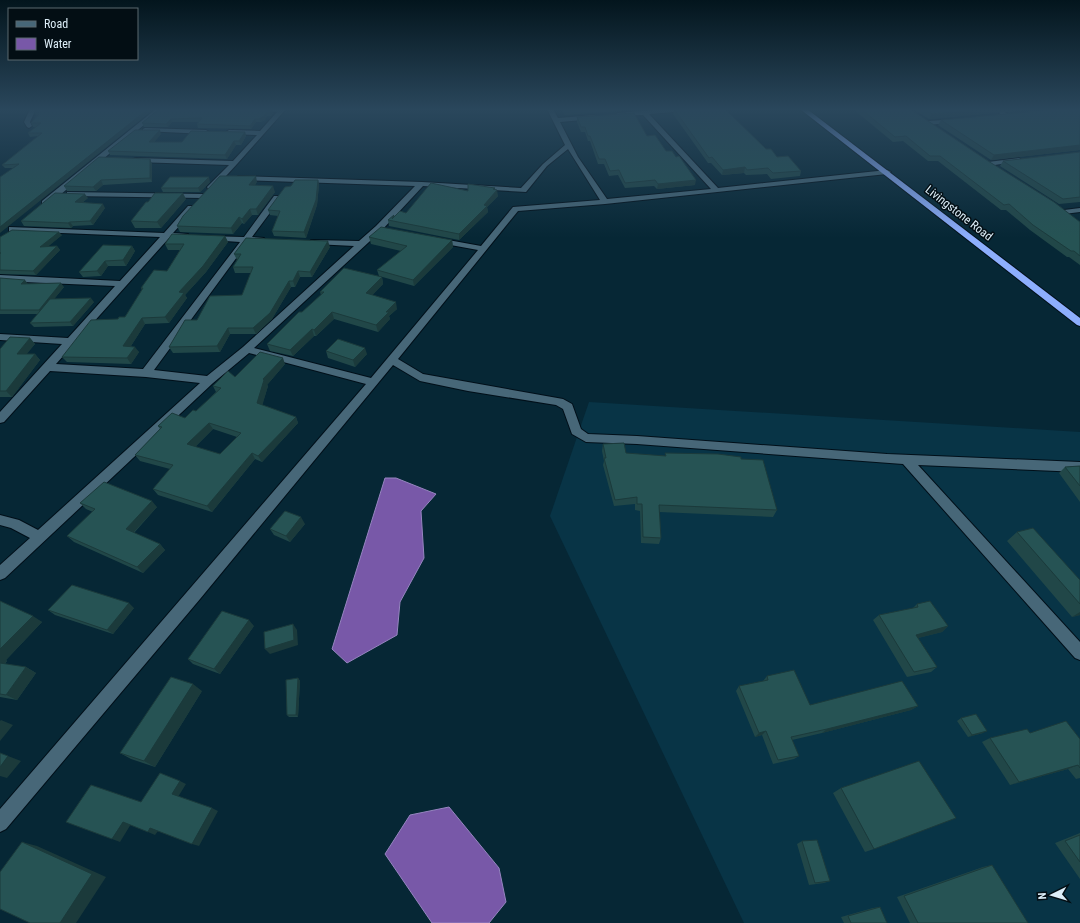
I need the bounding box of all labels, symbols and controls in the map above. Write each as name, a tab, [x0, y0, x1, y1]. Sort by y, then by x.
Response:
legend	[8, 8, 138, 60]
text: Road	[44, 17, 68, 31]
text: Water	[44, 37, 72, 51]
street label: Livingstone Road	[923, 182, 995, 244]
north arrow	[1032, 875, 1072, 915]
text: N	[1036, 892, 1049, 900]

